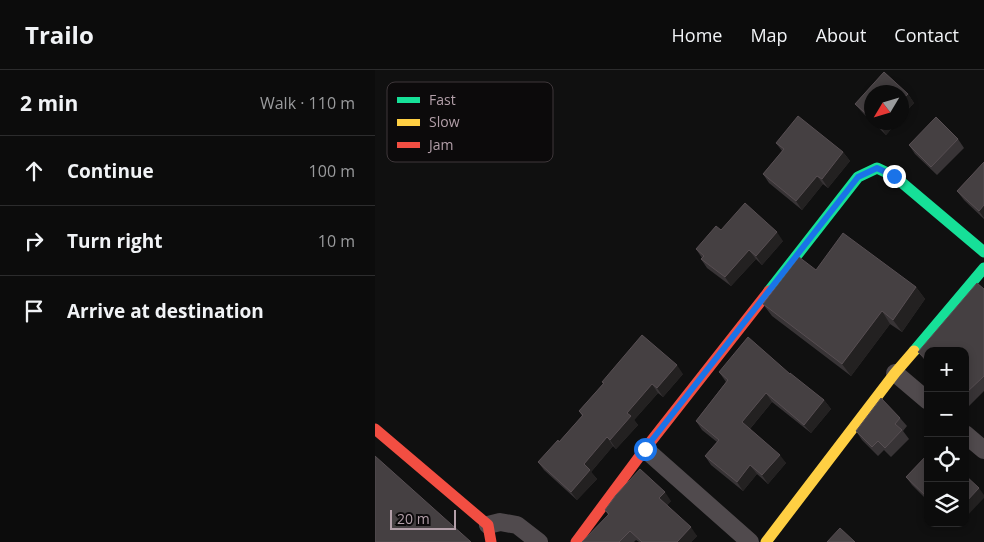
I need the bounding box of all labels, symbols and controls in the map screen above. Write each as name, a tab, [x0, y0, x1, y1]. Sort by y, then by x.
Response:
text: Trailo	[25, 18, 94, 51]
text: Home	[672, 23, 722, 47]
text: Map	[750, 23, 788, 47]
text: About	[816, 23, 866, 47]
text: Contact	[894, 23, 959, 47]
legend	[387, 82, 553, 162]
north arrow	[864, 85, 909, 130]
text: 2 min	[20, 89, 78, 117]
text: Fast	[429, 90, 456, 109]
text: Walk · 110 m	[260, 92, 355, 114]
text: Slow	[429, 112, 460, 131]
text: Jam	[427, 135, 454, 154]
icon: ahead	[20, 157, 48, 185]
text: Continue	[67, 158, 154, 184]
text: 100 m	[309, 160, 355, 182]
route end	[883, 165, 906, 188]
icon: right	[20, 227, 48, 255]
text: Turn right	[67, 228, 162, 254]
text: 10 m	[318, 230, 355, 252]
icon: arrive	[20, 297, 48, 325]
text: Arrive at destination	[67, 298, 264, 324]
map controls	[924, 347, 969, 527]
button: +	[924, 347, 969, 392]
button: −	[924, 392, 969, 437]
button: locate	[924, 437, 969, 482]
route start	[634, 438, 657, 461]
button: layers	[924, 482, 969, 527]
scale bar	[390, 507, 456, 530]
text: 20 m	[397, 509, 430, 528]

